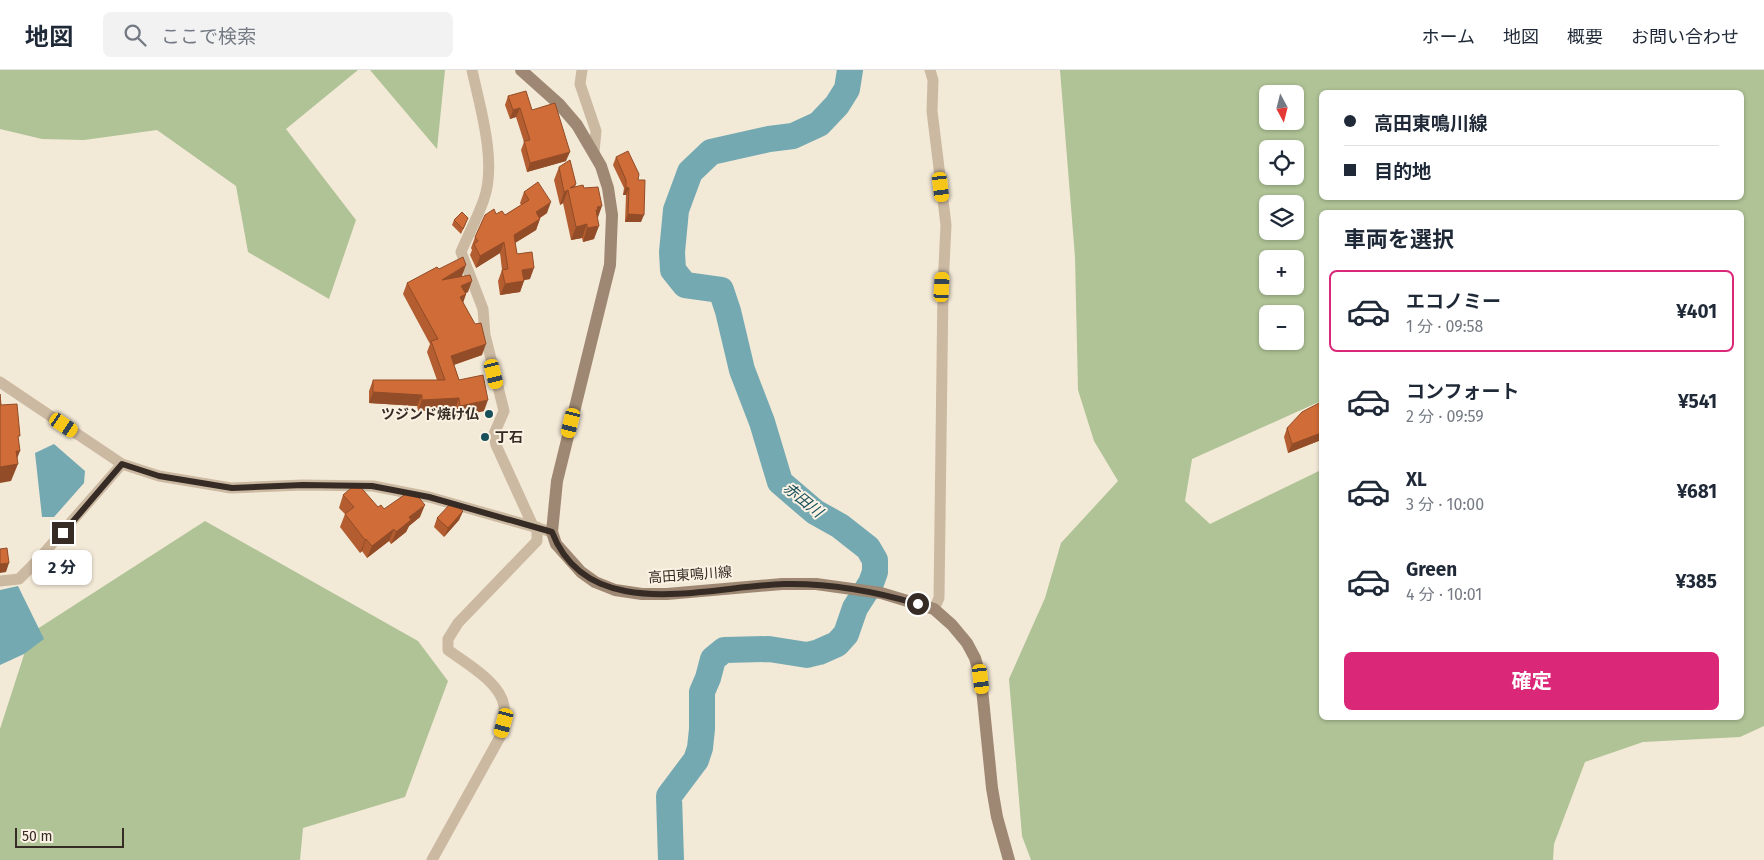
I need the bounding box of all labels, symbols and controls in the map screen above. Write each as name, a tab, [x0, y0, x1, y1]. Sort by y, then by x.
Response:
search box	[103, 12, 453, 57]
icon: search	[121, 21, 149, 49]
text: 地図	[25, 23, 73, 51]
text: ここで検索	[161, 25, 256, 48]
text: ホーム	[1422, 26, 1475, 48]
text: 地図	[1503, 26, 1539, 48]
text: 概要	[1567, 26, 1603, 48]
text: お問い合わせ	[1631, 26, 1739, 48]
north arrow	[1259, 85, 1304, 130]
map controls	[1259, 85, 1304, 350]
text: 高田東鳴川線	[1374, 112, 1488, 135]
button: locate	[1259, 140, 1304, 185]
text: 目的地	[1374, 160, 1431, 183]
car	[931, 171, 950, 203]
button: layers	[1259, 195, 1304, 240]
text: 車両を選択	[1344, 226, 1454, 253]
button: +	[1259, 250, 1304, 295]
car	[933, 272, 950, 302]
icon: car	[1346, 289, 1391, 334]
text: エコノミー	[1406, 290, 1501, 313]
text: ¥401	[1676, 300, 1717, 323]
button: −	[1259, 305, 1304, 350]
text: 1 分 · 09:58	[1406, 317, 1483, 336]
car	[483, 358, 504, 390]
icon: car	[1346, 379, 1391, 424]
text: コンフォート	[1406, 380, 1519, 403]
text: ¥541	[1678, 390, 1717, 413]
place label: ツジンド焼け仏	[381, 406, 479, 423]
car	[560, 407, 581, 439]
text: 2 分 · 09:59	[1406, 407, 1484, 426]
marker: ツジンド焼け仏	[483, 408, 495, 420]
car	[47, 410, 80, 440]
place label: 丁石	[495, 429, 523, 446]
marker: 丁石	[479, 431, 491, 443]
text: XL	[1406, 468, 1427, 491]
icon: car	[1346, 469, 1391, 514]
water label: 赤田川	[780, 479, 828, 522]
text: ¥681	[1677, 480, 1717, 503]
text: 3 分 · 10:00	[1406, 495, 1484, 514]
route end	[52, 522, 74, 544]
callout: 2 分	[33, 550, 93, 586]
text: 2 分	[48, 558, 76, 577]
text: Green	[1406, 558, 1457, 581]
icon: car	[1346, 559, 1391, 604]
street label: 高田東鳴川線	[648, 564, 732, 586]
text: ¥385	[1675, 570, 1717, 593]
text: 4 分 · 10:01	[1406, 585, 1482, 604]
route start	[907, 593, 929, 615]
button: 確定	[1344, 652, 1719, 710]
car	[971, 663, 990, 695]
car	[492, 707, 515, 739]
scale bar	[15, 825, 124, 848]
text: 50 m	[22, 828, 53, 845]

